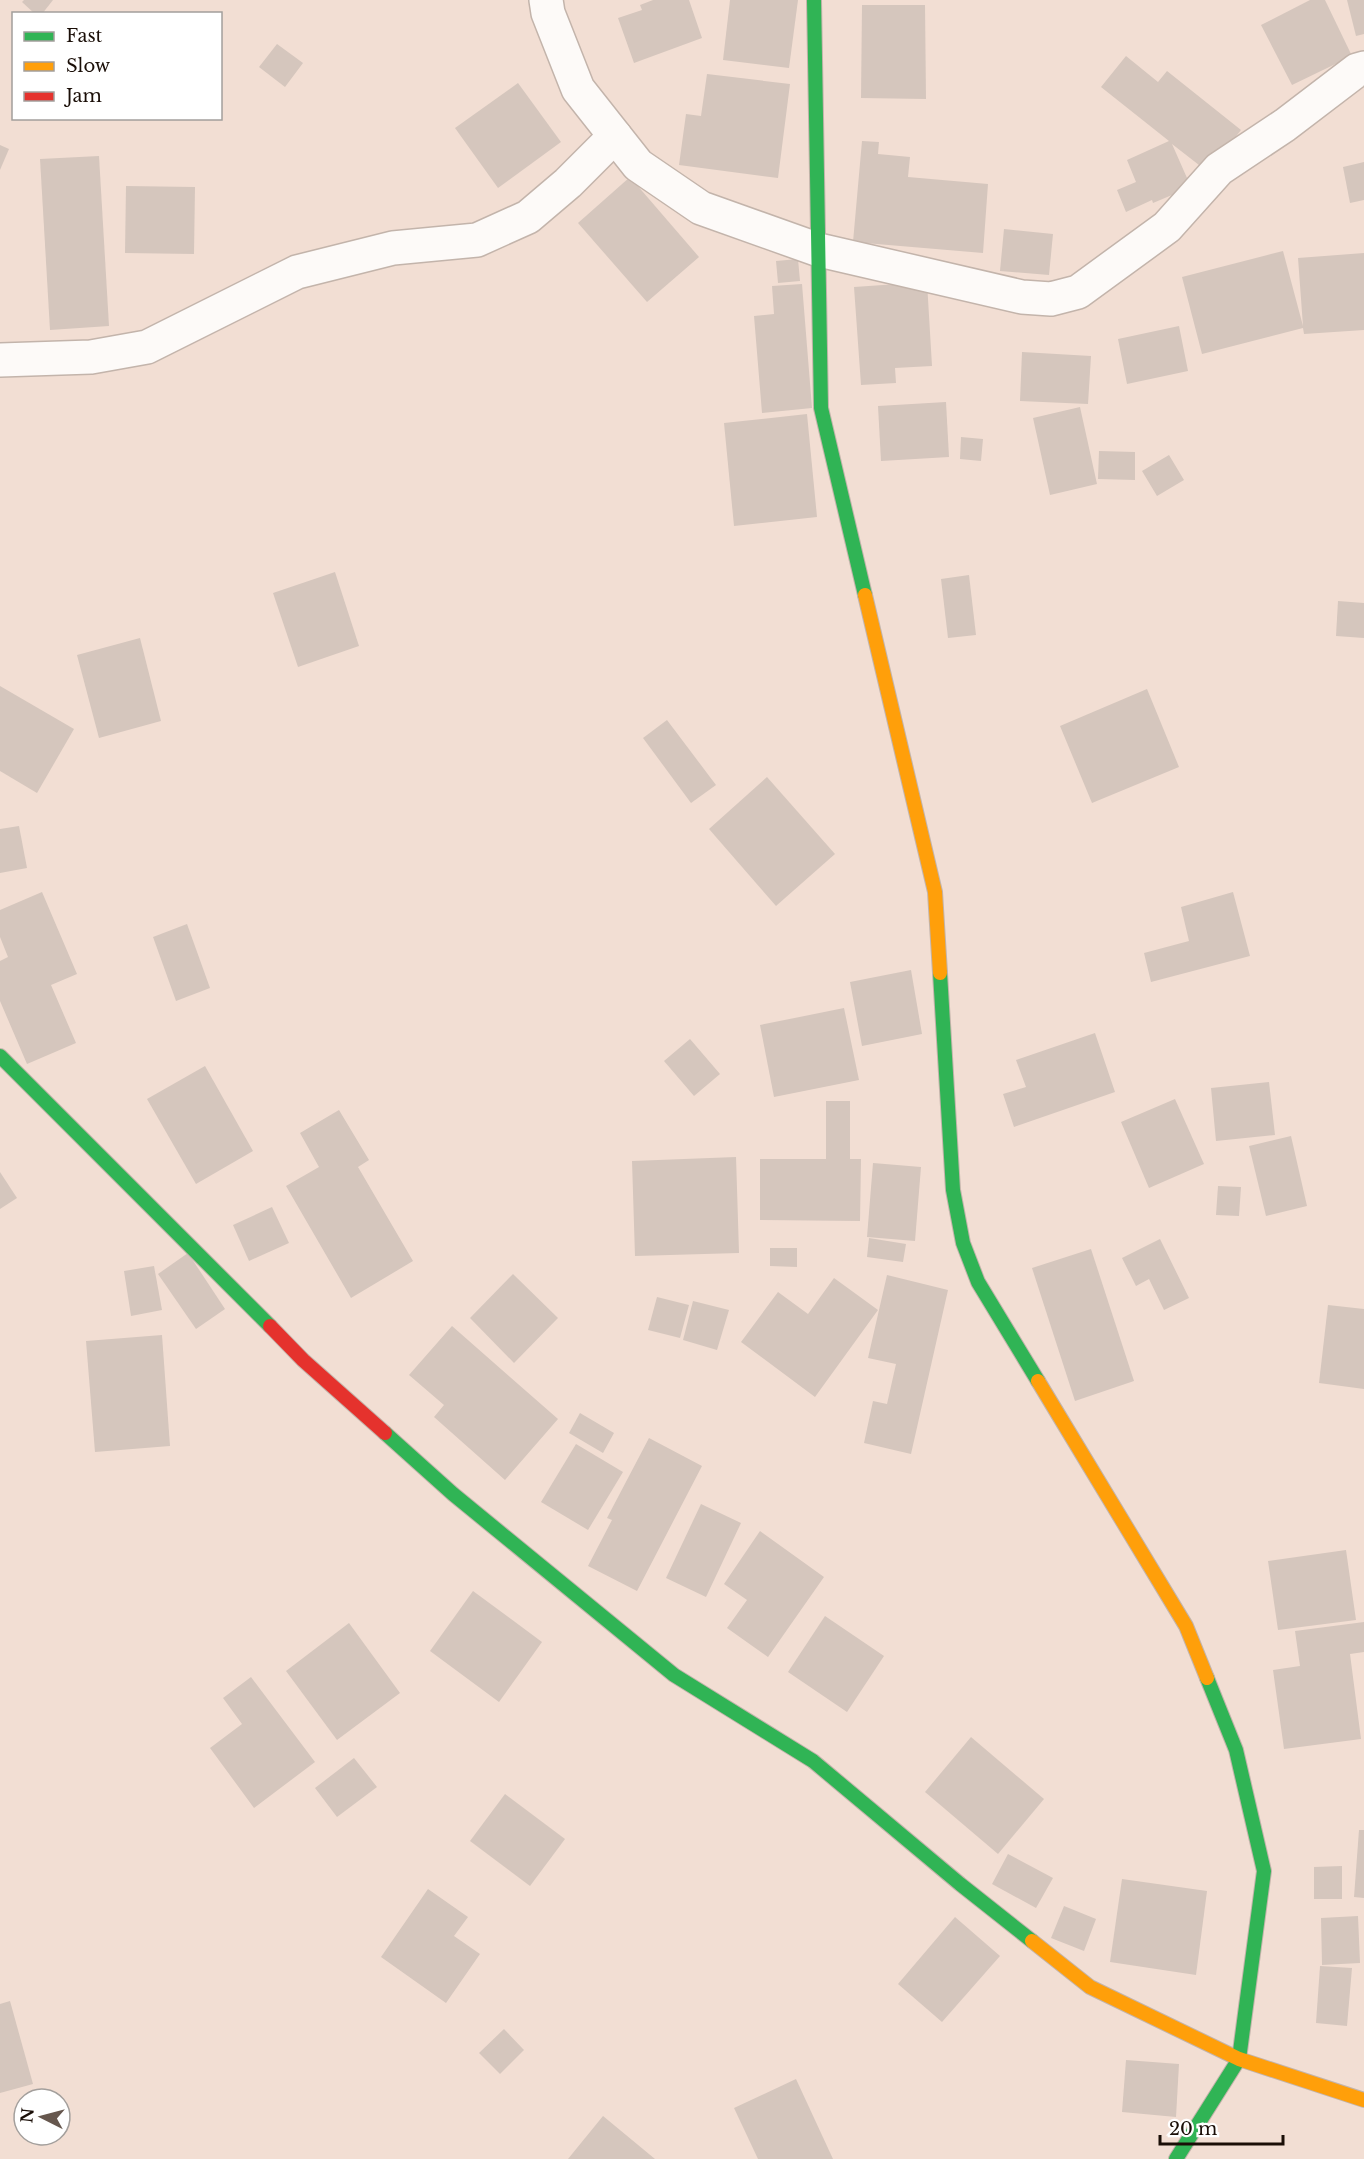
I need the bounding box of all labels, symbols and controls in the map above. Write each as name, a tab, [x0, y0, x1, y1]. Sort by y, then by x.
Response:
legend	[12, 12, 222, 120]
text: Fast	[66, 25, 103, 47]
text: Slow	[66, 55, 111, 77]
text: Jam	[64, 85, 102, 107]
north arrow	[12, 2087, 72, 2147]
text: N	[16, 2107, 38, 2124]
scale bar	[1160, 2108, 1283, 2146]
text: 20 m	[1169, 2118, 1217, 2140]

